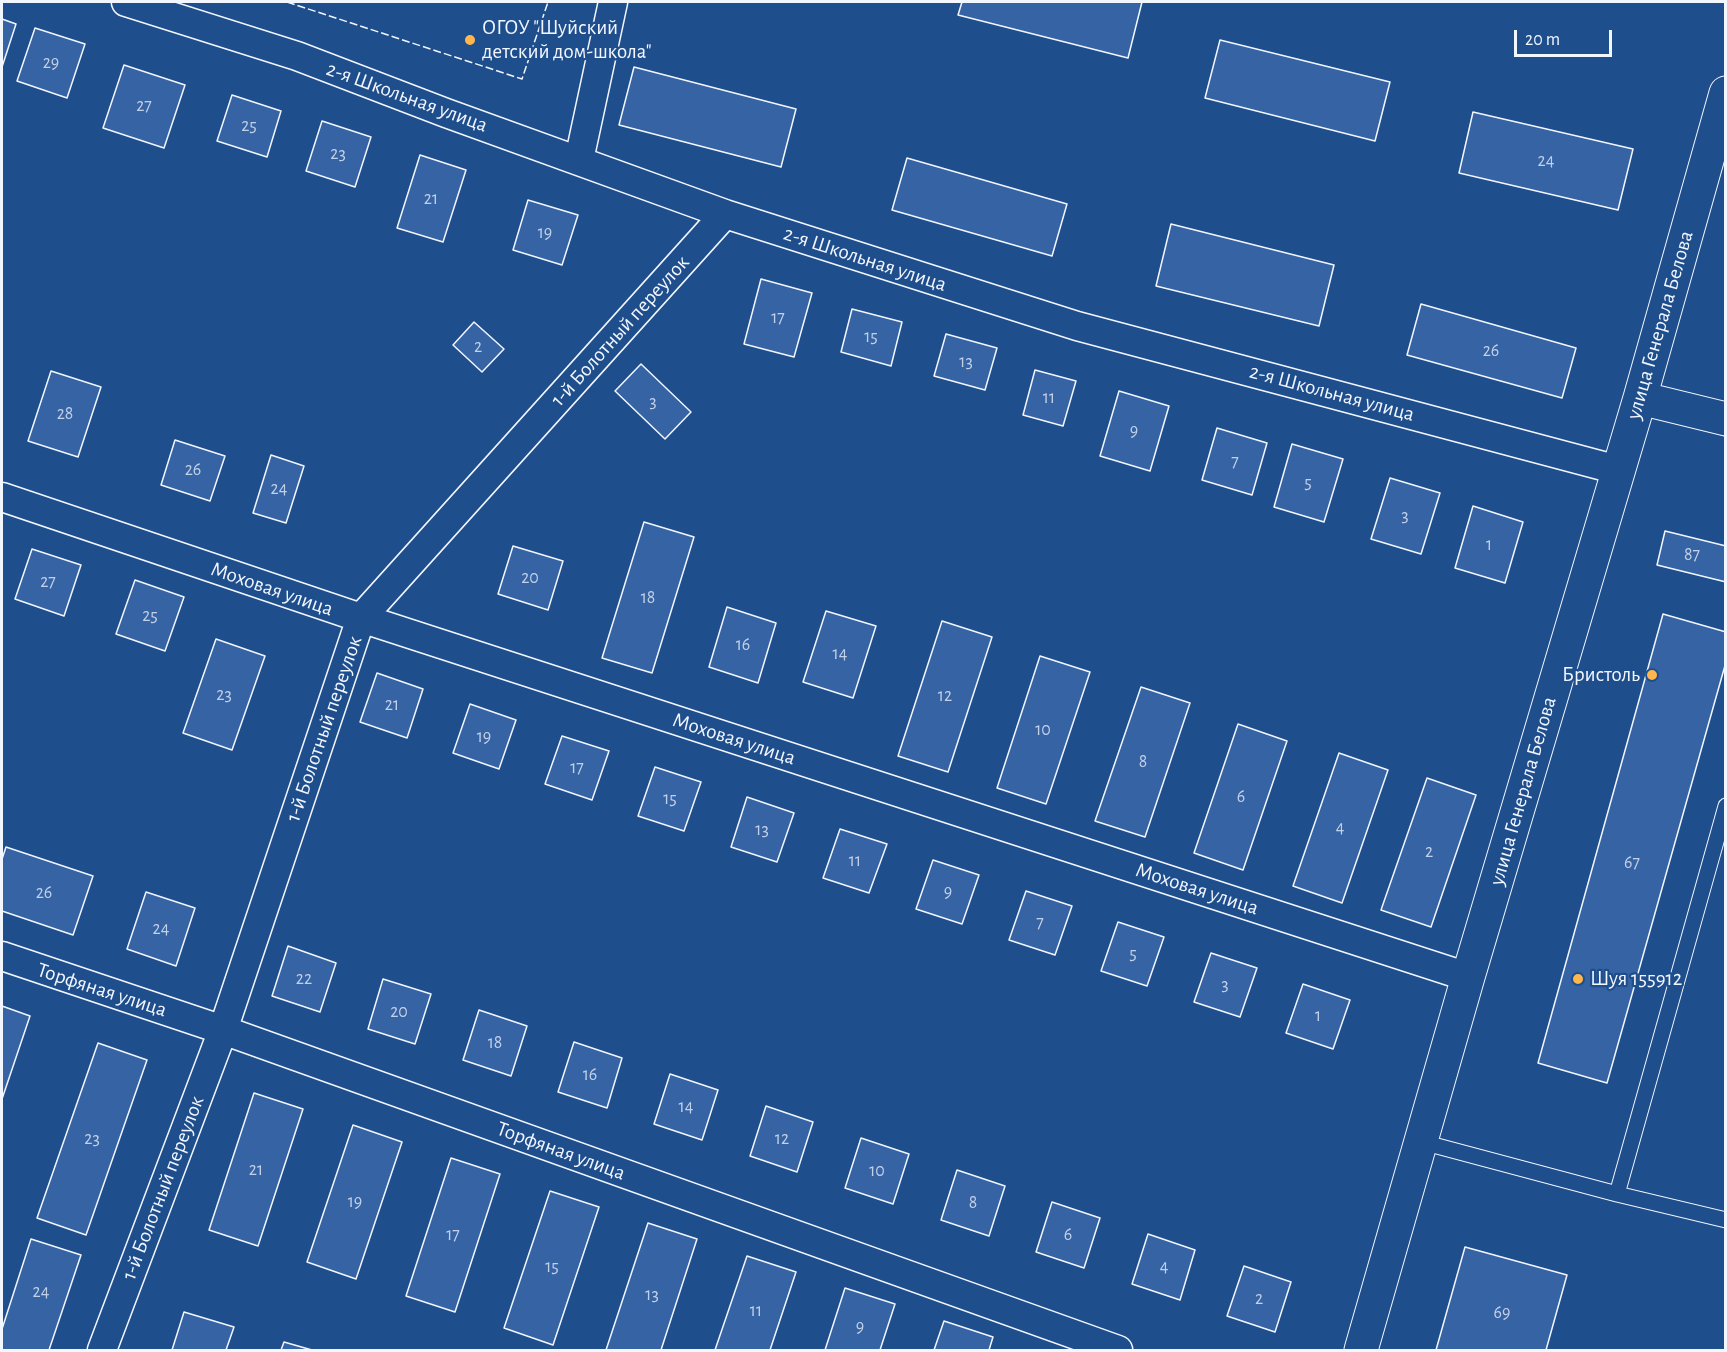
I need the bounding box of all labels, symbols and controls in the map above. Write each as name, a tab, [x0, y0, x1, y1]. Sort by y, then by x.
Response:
place label: ОГОУ "Шуйский детский дом-школа"	[482, 15, 652, 65]
scale bar	[1517, 18, 1614, 56]
text: 20 m	[1525, 31, 1560, 49]
marker: ОГОУ "Шуйский детский дом-школа"	[463, 33, 477, 47]
house number: 29	[43, 52, 59, 74]
street label: 2-я Школьная улица	[323, 56, 491, 138]
house number: 27	[136, 95, 152, 117]
house number: 25	[241, 115, 257, 137]
house number: 23	[330, 143, 346, 165]
house number: 24	[1538, 150, 1554, 172]
house number: 21	[424, 188, 438, 210]
street label: 2-я Школьная улица	[780, 221, 950, 297]
house number: 19	[538, 222, 552, 244]
street label: улица Генерала Белова	[1621, 228, 1699, 422]
street label: 1-й Болотный переулок	[545, 250, 695, 412]
house number: 17	[771, 307, 785, 329]
house number: 15	[864, 326, 878, 348]
house number: 2	[474, 336, 482, 358]
house number: 26	[1483, 340, 1499, 362]
house number: 13	[959, 351, 973, 373]
street label: 2-я Школьная улица	[1247, 359, 1417, 427]
house number: 11	[1043, 387, 1055, 409]
house number: 3	[649, 391, 657, 413]
house number: 28	[57, 403, 73, 425]
house number: 9	[1130, 420, 1138, 442]
house number: 7	[1231, 451, 1239, 473]
house number: 26	[185, 459, 201, 481]
house number: 5	[1304, 472, 1312, 494]
house number: 24	[271, 478, 287, 500]
house number: 3	[1401, 505, 1409, 527]
house number: 1	[1486, 534, 1492, 556]
house number: 87	[1684, 544, 1700, 566]
street label: Моховая улица	[207, 556, 337, 622]
house number: 20	[521, 567, 539, 589]
house number: 27	[40, 571, 56, 593]
house number: 18	[641, 587, 655, 609]
house number: 25	[142, 605, 158, 627]
street label: 1-й Болотный переулок	[280, 633, 368, 825]
house number: 16	[736, 634, 750, 656]
house number: 14	[833, 643, 847, 665]
place label: Бристоль	[1562, 662, 1640, 688]
marker: Бристоль	[1645, 668, 1659, 682]
house number: 23	[216, 684, 232, 706]
house number: 12	[938, 685, 952, 707]
house number: 21	[385, 694, 399, 716]
street label: улица Генерала Белова	[1484, 694, 1562, 888]
street label: Моховая улица	[669, 707, 799, 771]
house number: 10	[1035, 719, 1051, 741]
house number: 19	[477, 726, 491, 748]
house number: 8	[1139, 751, 1147, 773]
house number: 17	[570, 757, 584, 779]
house number: 6	[1237, 786, 1245, 808]
house number: 15	[663, 788, 677, 810]
house number: 4	[1336, 817, 1344, 839]
house number: 13	[755, 819, 769, 841]
house number: 2	[1425, 841, 1433, 863]
house number: 11	[849, 850, 861, 872]
house number: 67	[1624, 852, 1640, 874]
street label: Моховая улица	[1132, 857, 1262, 921]
house number: 9	[944, 881, 952, 903]
house number: 26	[36, 882, 52, 904]
house number: 7	[1036, 912, 1044, 934]
house number: 24	[153, 918, 169, 940]
house number: 5	[1129, 943, 1137, 965]
street label: Торфяная улица	[34, 957, 170, 1023]
place label: Шуя 155912	[1590, 966, 1682, 992]
house number: 22	[296, 968, 312, 990]
marker: Шуя 155912	[1571, 972, 1585, 986]
house number: 3	[1221, 974, 1229, 996]
house number: 20	[390, 1001, 408, 1023]
house number: 1	[1315, 1005, 1321, 1027]
house number: 18	[488, 1032, 502, 1054]
house number: 16	[583, 1064, 597, 1086]
street label: 1-й Болотный переулок	[116, 1093, 210, 1283]
house number: 14	[679, 1096, 693, 1118]
street label: Торфяная улица	[493, 1116, 629, 1186]
house number: 23	[84, 1128, 100, 1150]
house number: 12	[775, 1128, 789, 1150]
house number: 21	[249, 1159, 263, 1181]
house number: 10	[869, 1160, 885, 1182]
house number: 19	[348, 1191, 362, 1213]
house number: 8	[969, 1192, 977, 1214]
house number: 17	[446, 1224, 460, 1246]
house number: 6	[1064, 1224, 1072, 1246]
house number: 15	[545, 1256, 559, 1278]
house number: 4	[1160, 1256, 1168, 1278]
house number: 24	[33, 1281, 49, 1303]
house number: 13	[645, 1284, 659, 1306]
house number: 2	[1255, 1288, 1263, 1310]
house number: 11	[750, 1300, 762, 1322]
house number: 69	[1494, 1302, 1510, 1324]
house number: 9	[856, 1316, 864, 1338]

